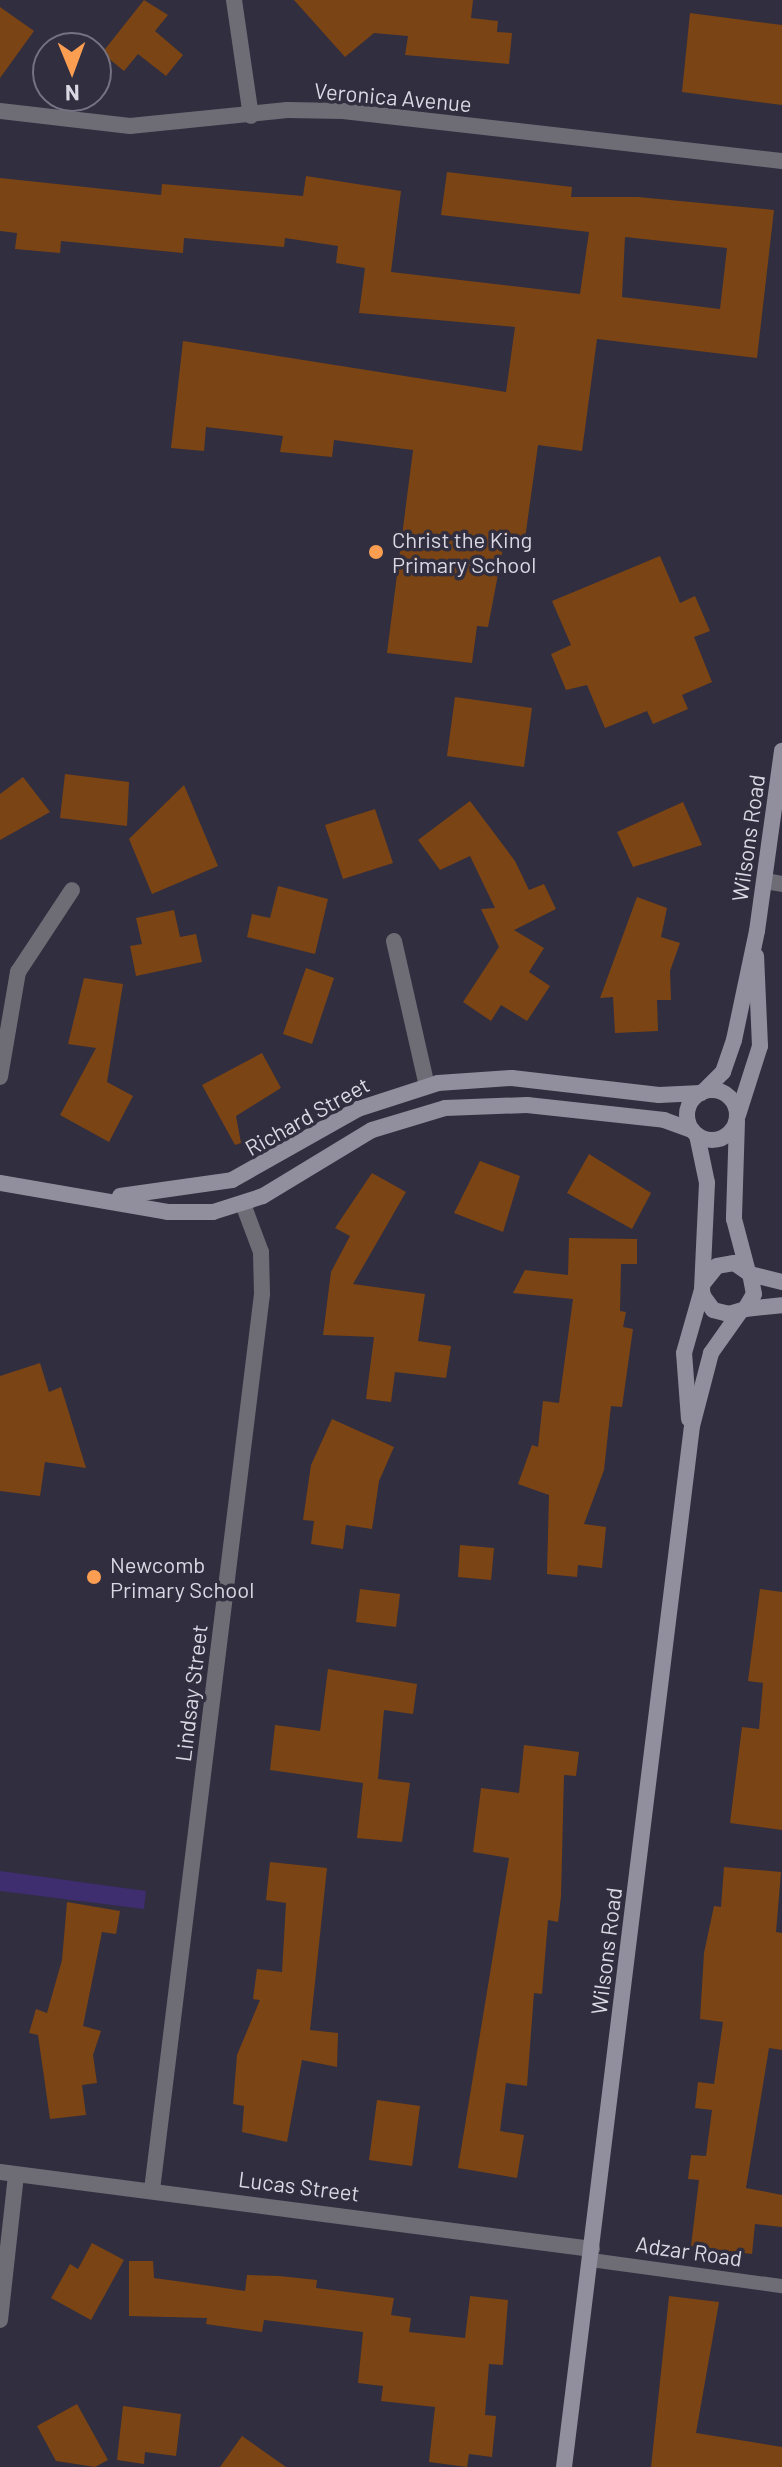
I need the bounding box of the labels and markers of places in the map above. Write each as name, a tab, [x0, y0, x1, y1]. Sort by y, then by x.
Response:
place label: Christ the King Primary School	[392, 526, 536, 578]
marker: Christ the King Primary School	[367, 543, 385, 561]
place label: Newcomb Primary School	[110, 1551, 254, 1602]
marker: Newcomb Primary School	[85, 1568, 103, 1586]

